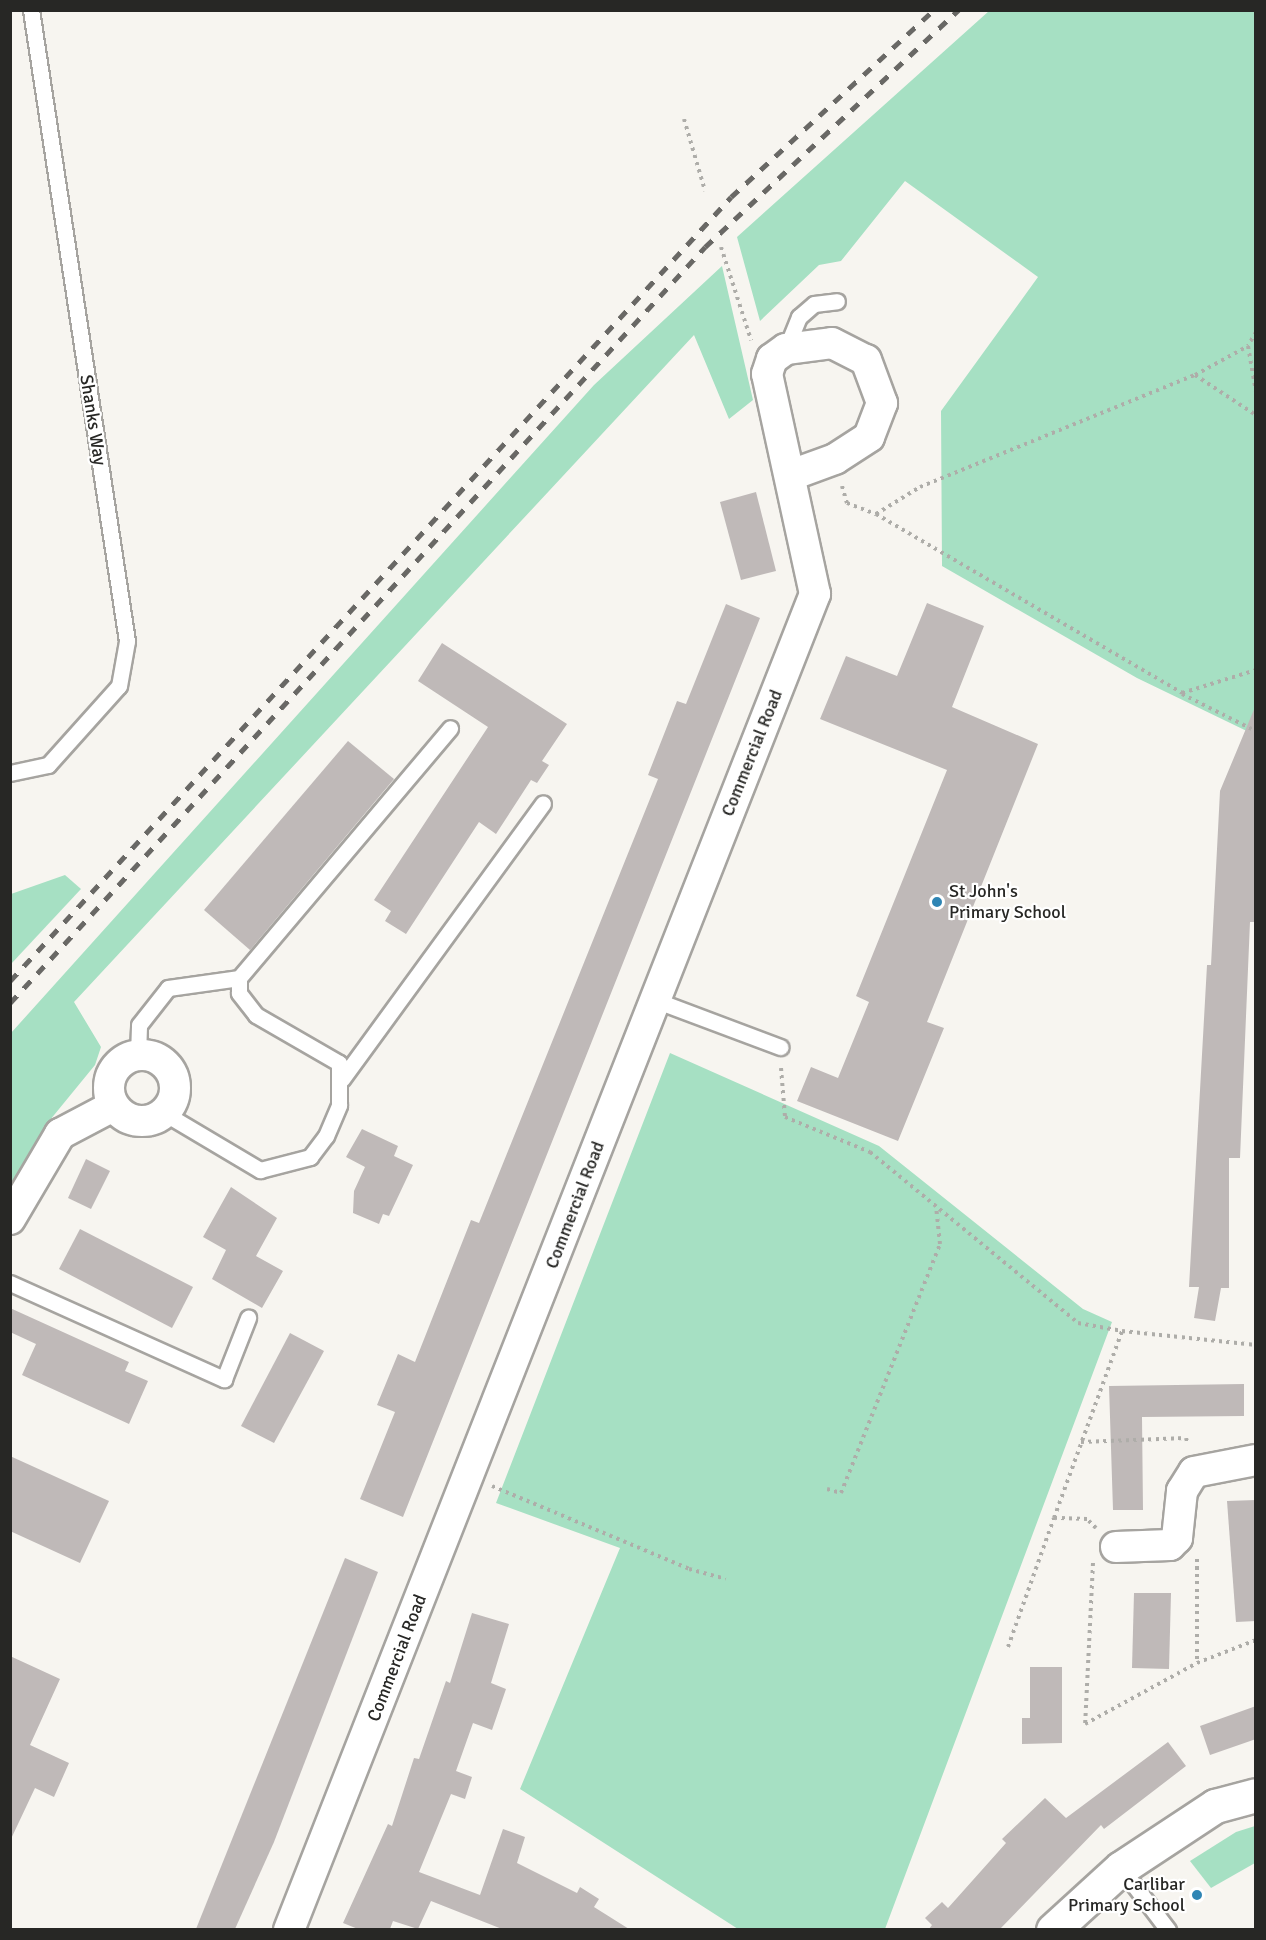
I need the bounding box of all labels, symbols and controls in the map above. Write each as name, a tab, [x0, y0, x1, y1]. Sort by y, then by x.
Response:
street label: Shanks Way	[75, 373, 111, 467]
street label: Commercial Road	[717, 687, 787, 819]
place label: St John's Primary School	[949, 881, 1066, 924]
marker: St John's Primary School	[930, 895, 944, 909]
street label: Commercial Road	[541, 1138, 609, 1272]
street label: Commercial Road	[363, 1591, 431, 1725]
place label: Carlibar Primary School	[1068, 1874, 1185, 1916]
marker: Carlibar Primary School	[1190, 1888, 1204, 1902]

